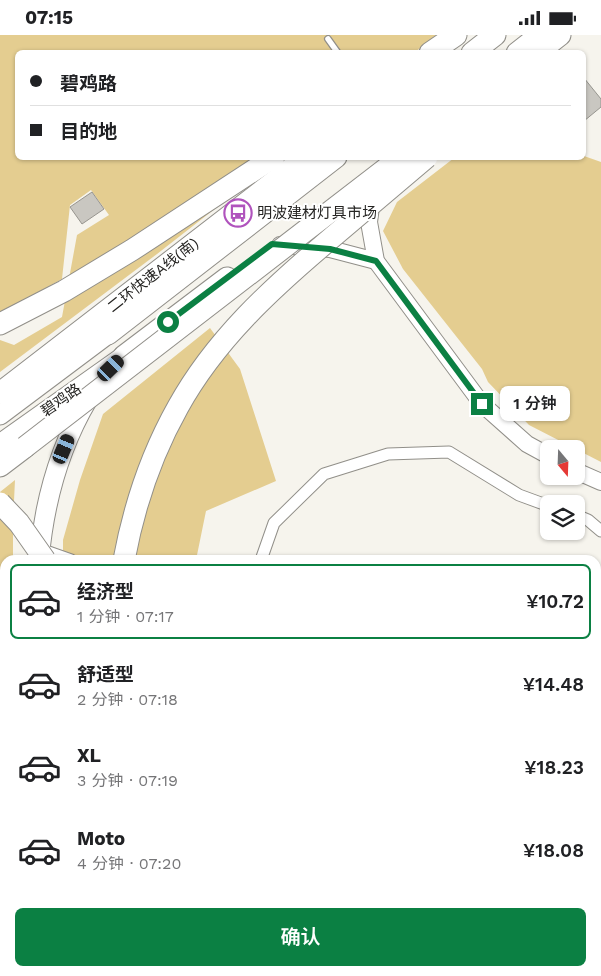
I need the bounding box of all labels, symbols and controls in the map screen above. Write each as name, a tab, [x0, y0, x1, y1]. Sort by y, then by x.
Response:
text: 07:15	[25, 6, 73, 29]
text: 碧鸡路	[60, 72, 117, 95]
text: 目的地	[60, 120, 117, 143]
bus stop icon: 明波建材灯具市场	[223, 198, 253, 228]
place label: 明波建材灯具市场	[257, 204, 377, 222]
street label: 二环快速A线(南)	[104, 234, 202, 316]
route start	[157, 311, 179, 333]
car	[94, 352, 127, 384]
street label: 碧鸡路	[37, 380, 85, 420]
callout: 1 分钟	[500, 387, 570, 421]
route end	[471, 393, 493, 415]
text: 1 分钟	[513, 394, 557, 413]
car	[51, 432, 76, 466]
north arrow	[540, 440, 585, 485]
map controls	[540, 440, 585, 540]
button: layers	[540, 495, 585, 540]
icon: car	[17, 579, 62, 624]
text: 经济型	[77, 580, 134, 603]
text: ¥10.72	[526, 590, 584, 613]
text: 1 分钟 · 07:17	[77, 607, 174, 626]
icon: car	[17, 662, 62, 707]
text: 舒适型	[77, 663, 134, 686]
text: ¥14.48	[523, 673, 584, 696]
text: 2 分钟 · 07:18	[77, 690, 178, 709]
text: XL	[77, 744, 101, 767]
icon: car	[17, 745, 62, 790]
text: ¥18.23	[524, 756, 584, 779]
text: 3 分钟 · 07:19	[77, 771, 178, 790]
text: Moto	[77, 827, 125, 850]
icon: car	[17, 828, 62, 873]
text: ¥18.08	[523, 839, 584, 862]
text: 4 分钟 · 07:20	[77, 854, 181, 873]
button: 确认	[15, 908, 586, 966]

